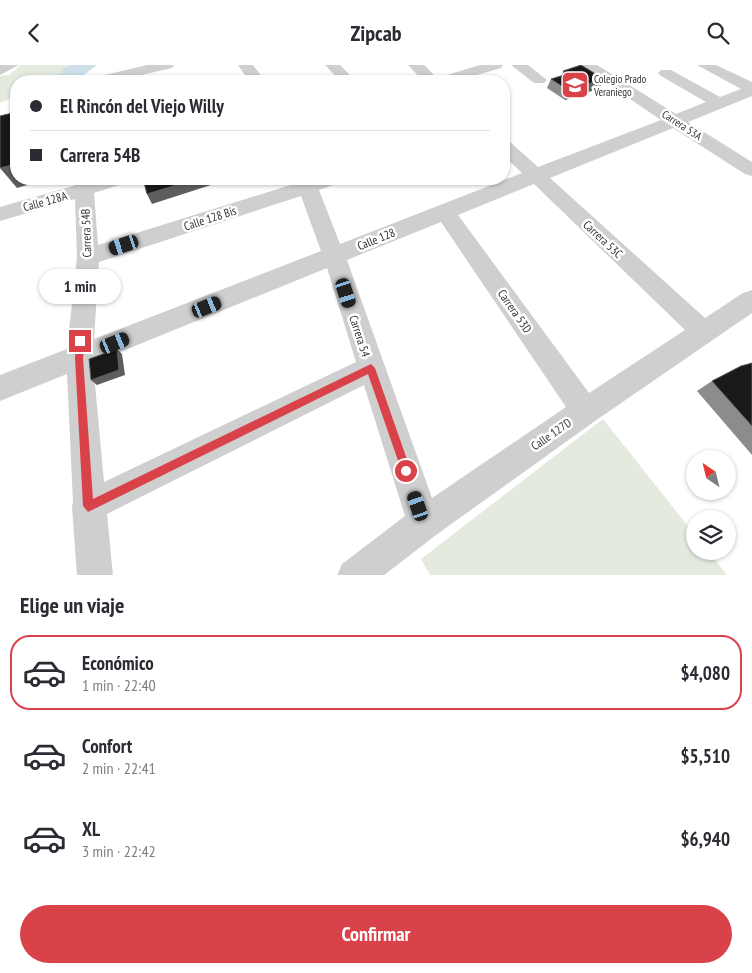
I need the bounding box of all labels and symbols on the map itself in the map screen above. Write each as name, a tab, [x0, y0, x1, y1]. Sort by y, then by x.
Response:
school or university icon: Colegio Prado Veraniego	[560, 70, 590, 100]
place label: Colegio Prado Veraniego	[593, 72, 647, 99]
street label: Carrera 53A	[659, 107, 705, 143]
street label: Calle 128A	[21, 187, 69, 214]
street label: Calle 128 Bis	[182, 202, 238, 234]
street label: Carrera 54B	[78, 208, 94, 258]
street label: Carrera 53C	[580, 217, 626, 261]
street label: Calle 128	[355, 225, 397, 253]
car	[107, 233, 140, 257]
callout: 1 min	[39, 269, 121, 303]
car	[334, 276, 357, 310]
street label: Carrera 53D	[495, 286, 535, 336]
car	[190, 294, 223, 320]
street label: Carrera 54	[346, 313, 374, 359]
route end	[69, 330, 91, 352]
car	[98, 330, 131, 356]
street label: Calle 127D	[528, 415, 574, 453]
north arrow	[686, 450, 736, 500]
route start	[395, 460, 417, 482]
car	[406, 489, 429, 523]

